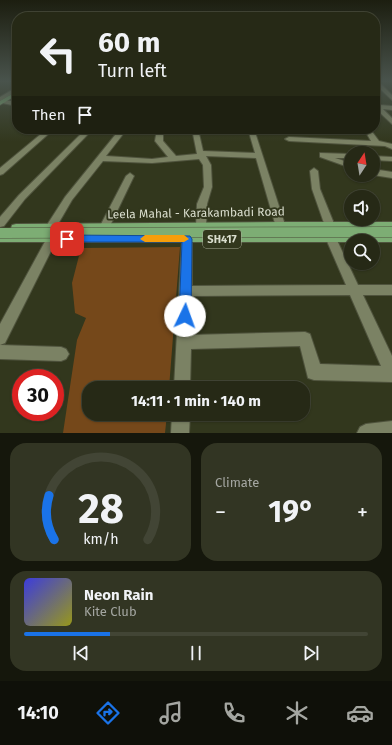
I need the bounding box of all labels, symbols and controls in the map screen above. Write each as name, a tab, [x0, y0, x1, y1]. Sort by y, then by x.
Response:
text: 60 m	[98, 26, 160, 59]
icon: left	[32, 28, 84, 80]
text: Turn left	[98, 60, 167, 82]
icon: arrive	[74, 104, 96, 126]
text: Then	[32, 106, 66, 124]
north arrow	[344, 146, 380, 182]
map controls	[344, 146, 380, 270]
button: sound	[344, 190, 380, 226]
street label: Leela Mahal - Karakambadi Road	[107, 204, 285, 222]
pin	[50, 222, 84, 256]
icon: arrive	[56, 228, 78, 250]
road number: SH417	[203, 230, 241, 248]
button: search	[344, 234, 380, 270]
position arrow	[164, 295, 206, 337]
speed limit sign: 30	[12, 369, 64, 421]
text: 14:11 · 1 min · 140 m	[131, 392, 261, 410]
text: Climate	[215, 475, 259, 490]
text: 28	[78, 484, 123, 534]
text: 19°	[268, 494, 315, 530]
text: −	[215, 499, 226, 526]
text: +	[357, 499, 368, 526]
text: km/h	[83, 531, 118, 548]
text: Neon Rain	[84, 586, 153, 604]
text: Kite Club	[84, 604, 137, 619]
icon: previous	[70, 642, 92, 664]
icon: pause	[185, 642, 207, 664]
icon: next	[300, 642, 322, 664]
icon: directions	[94, 699, 122, 727]
icon: music	[157, 699, 185, 727]
icon: phone	[220, 699, 248, 727]
icon: climate	[283, 699, 311, 727]
icon: car	[346, 699, 374, 727]
text: 14:10	[18, 702, 59, 724]

